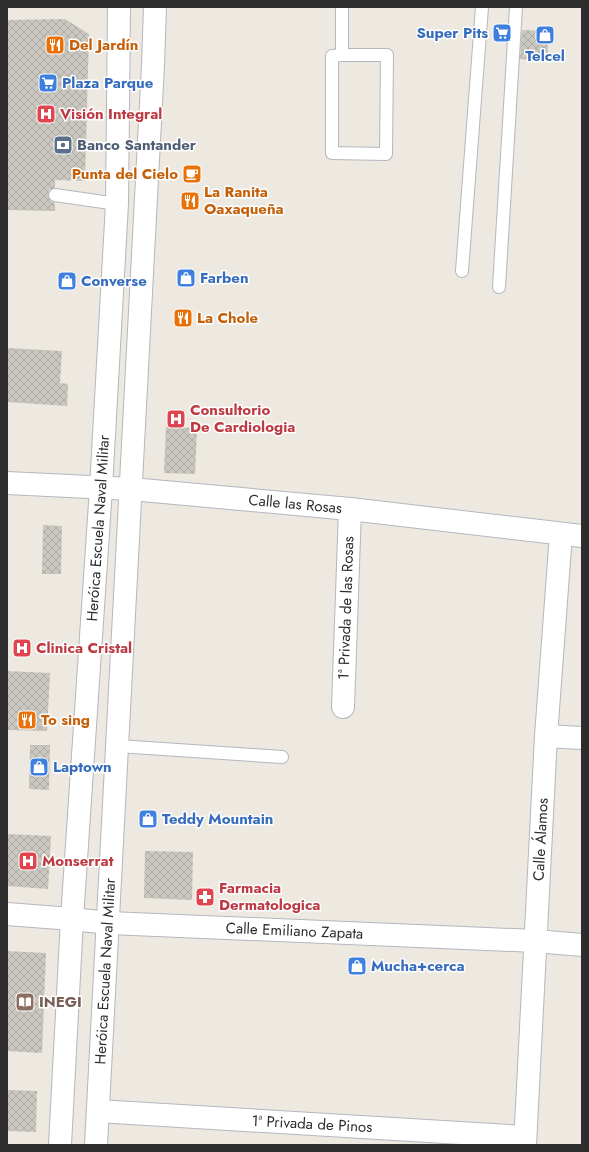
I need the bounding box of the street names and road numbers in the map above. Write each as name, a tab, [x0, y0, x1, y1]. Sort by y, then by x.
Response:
street label: Heróica Escuela Naval Militar	[81, 434, 115, 622]
street label: Calle las Rosas	[247, 489, 343, 519]
street label: 1ª Privada de las Rosas	[332, 536, 360, 680]
street label: Calle Álamos	[528, 797, 554, 882]
street label: Heróica Escuela Naval Militar	[89, 877, 121, 1065]
street label: Calle Emiliano Zapata	[225, 917, 364, 945]
street label: 1ª Privada de Pinos	[251, 1110, 373, 1138]

